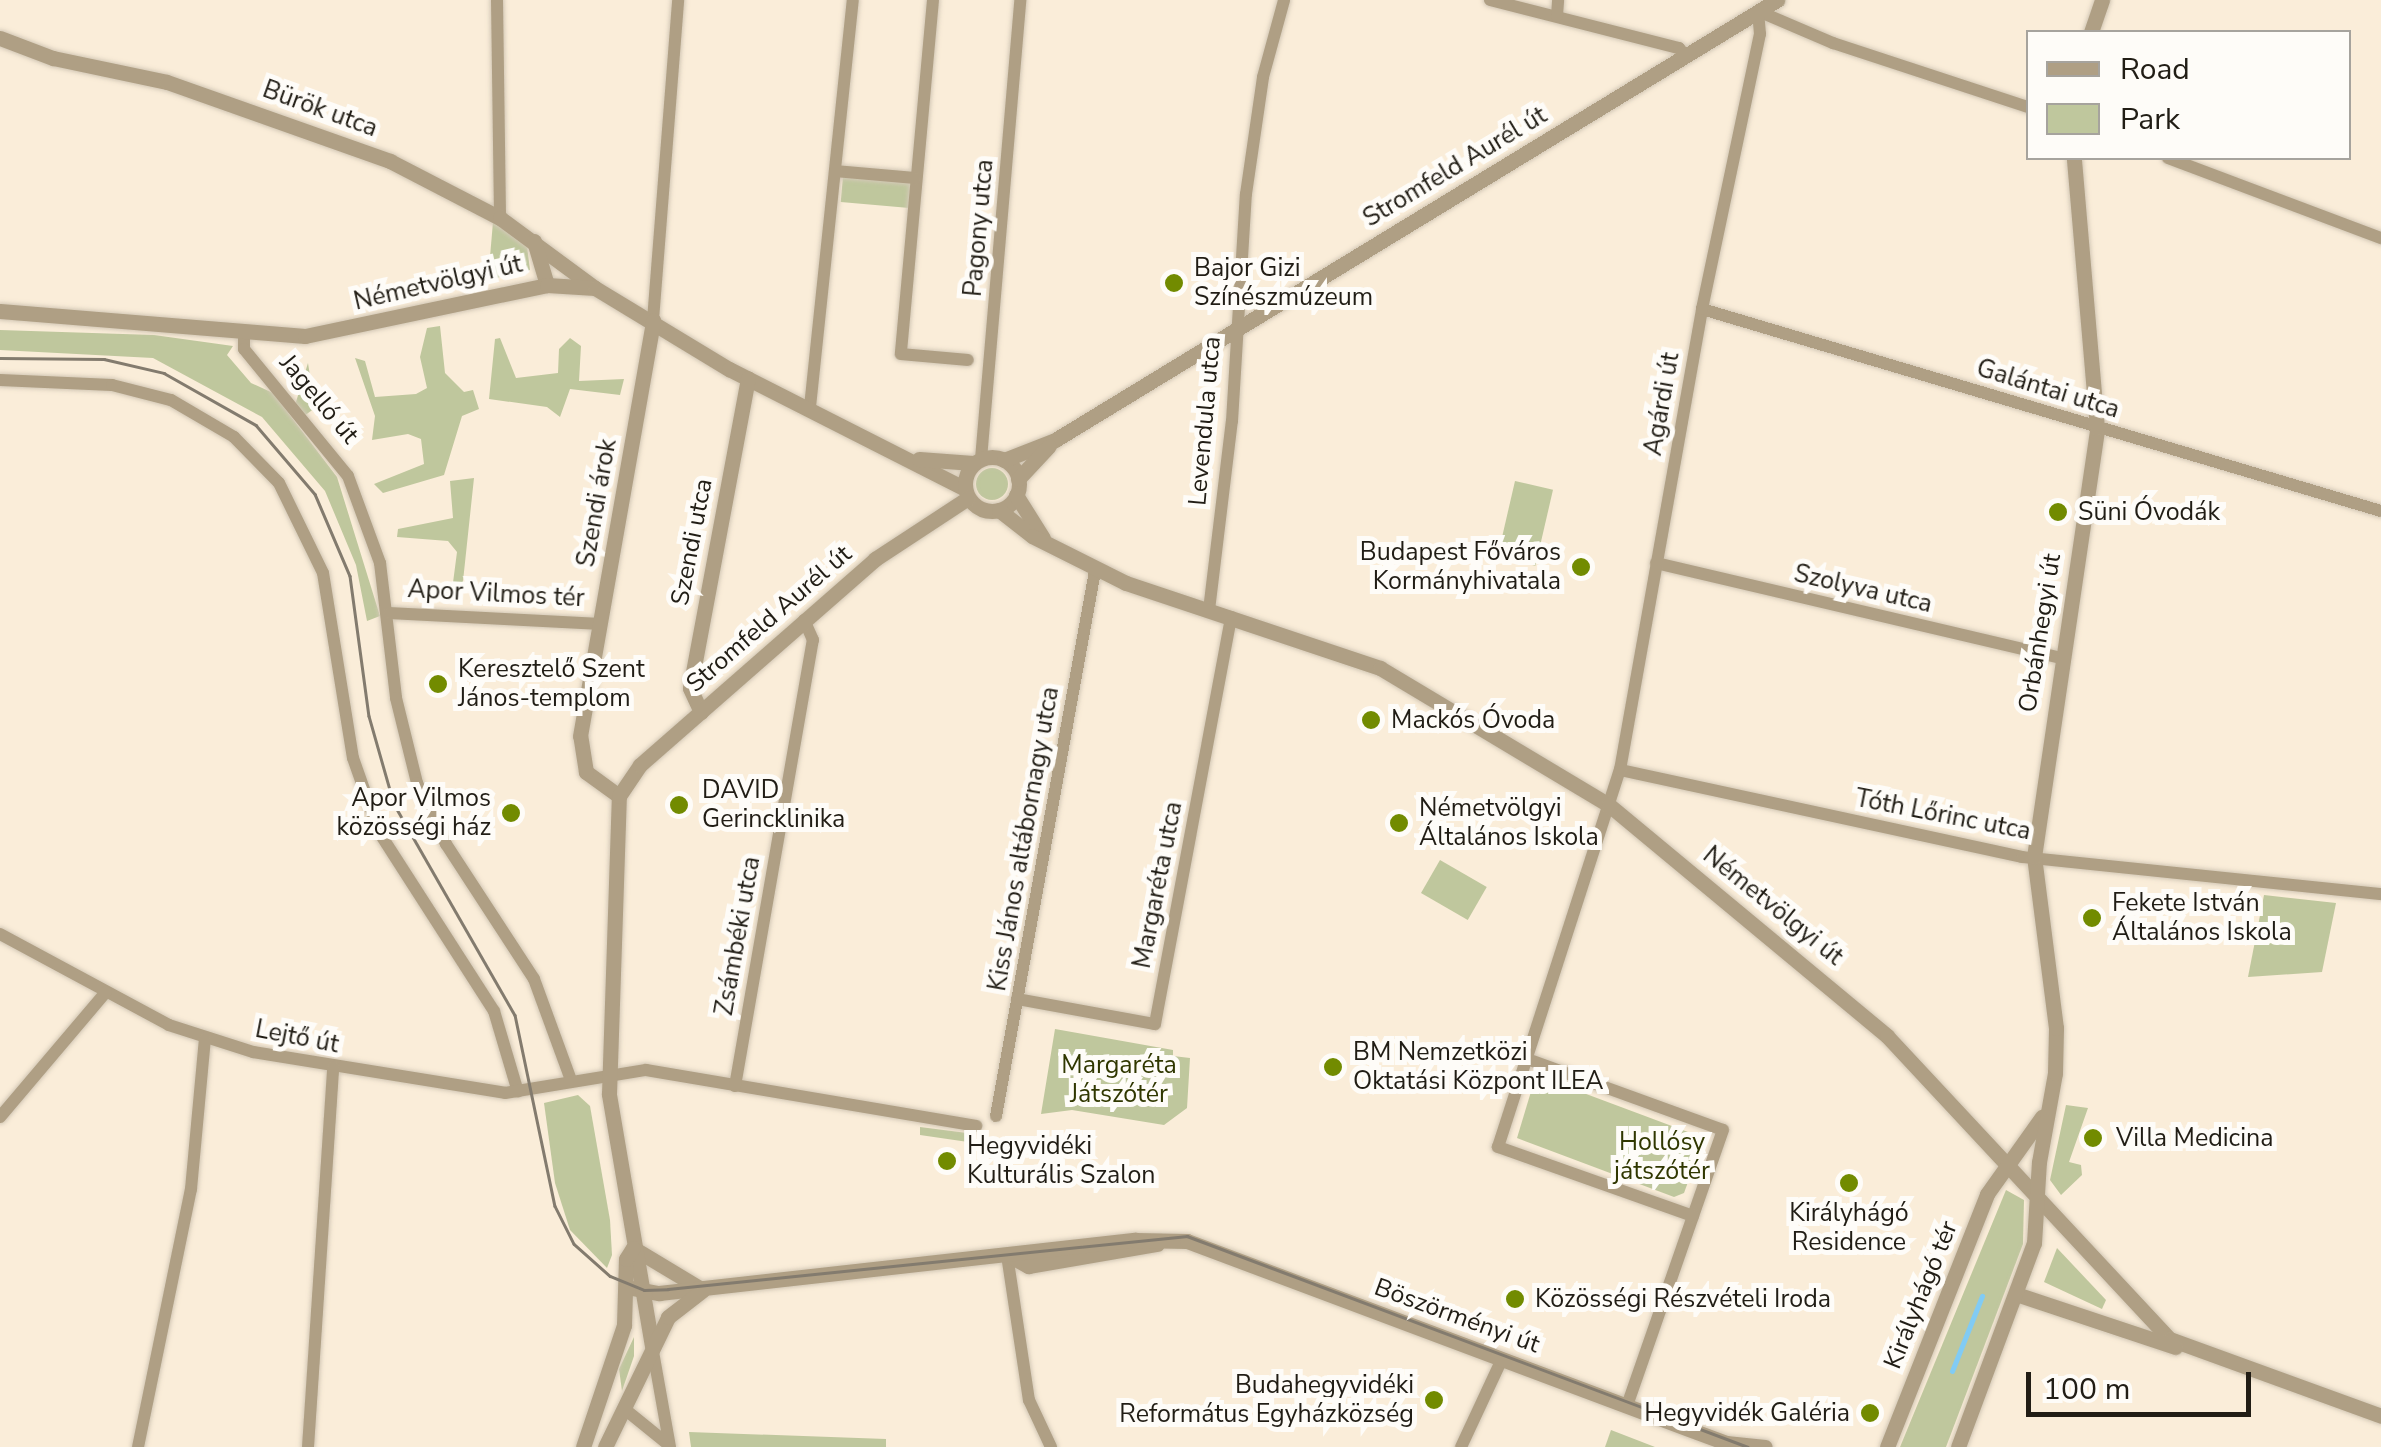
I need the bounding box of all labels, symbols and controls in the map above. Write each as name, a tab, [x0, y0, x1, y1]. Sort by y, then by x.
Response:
legend	[2026, 30, 2351, 160]
text: Road	[2120, 49, 2190, 90]
street label: Bürök utca	[259, 74, 381, 144]
text: Park	[2120, 99, 2180, 140]
street label: Stromfeld Aurél út	[1358, 100, 1552, 234]
street label: Pagony utca	[958, 158, 1000, 298]
street label: Németvölgyi út	[351, 249, 525, 317]
place label: Bajor Gizi Színészmúzeum	[1194, 254, 1373, 313]
marker: Bajor Gizi Színészmúzeum	[1163, 272, 1185, 294]
street label: Levendula utca	[1183, 335, 1227, 507]
street label: Jagelló út	[273, 348, 365, 450]
street label: Agárdi út	[1638, 350, 1686, 458]
street label: Galántai utca	[1973, 353, 2123, 425]
street label: Szendi árok	[571, 437, 623, 569]
street label: Szendi utca	[665, 476, 719, 608]
place label: Süni Óvodák	[2078, 497, 2220, 527]
marker: Süni Óvodák	[2047, 501, 2069, 523]
place label: Budapest Főváros Kormányhivatala	[1360, 538, 1561, 597]
street label: Stromfeld Aurél út	[680, 539, 858, 699]
street label: Orbánhegyi út	[2013, 552, 2067, 714]
marker: Budapest Főváros Kormányhivatala	[1570, 556, 1592, 578]
street label: Szolyva utca	[1791, 559, 1935, 619]
street label: Apor Vilmos tér	[407, 574, 585, 614]
place label: Keresztelő Szent János-templom	[458, 655, 645, 714]
marker: Keresztelő Szent János-templom	[427, 673, 449, 695]
street label: Kiss János altábornagy utca	[982, 685, 1066, 993]
place label: Mackós Óvoda	[1391, 705, 1555, 735]
marker: Mackós Óvoda	[1360, 709, 1382, 731]
place label: DAVID Gerincklinika	[702, 776, 845, 835]
street label: Tóth Lőrinc utca	[1853, 783, 2033, 847]
place label: Apor Vilmos közösségi ház	[337, 784, 491, 843]
marker: DAVID Gerincklinika	[666, 792, 692, 818]
place label: Németvölgyi Általános Iskola	[1419, 794, 1599, 853]
street label: Margaréta utca	[1127, 799, 1189, 971]
marker: Apor Vilmos közösségi ház	[500, 802, 522, 824]
marker: Németvölgyi Általános Iskola	[1388, 812, 1410, 834]
street label: Németvölgyi út	[1697, 840, 1849, 972]
street label: Zsámbéki utca	[709, 854, 767, 1018]
place label: Fekete István Általános Iskola	[2112, 889, 2292, 948]
marker: Fekete István Általános Iskola	[2081, 907, 2103, 929]
street label: Lejtő út	[253, 1014, 341, 1060]
place label: BM Nemzetközi Oktatási Központ ILEA	[1353, 1038, 1604, 1097]
park label: Margaréta Játszótér	[1061, 1051, 1177, 1110]
marker: BM Nemzetközi Oktatási Központ ILEA	[1322, 1056, 1344, 1078]
place label: Villa Medicina	[2116, 1123, 2273, 1153]
marker: Villa Medicina	[2080, 1125, 2106, 1151]
park label: Hollósy játszótér	[1614, 1128, 1710, 1187]
place label: Hegyvidéki Kulturális Szalon	[967, 1132, 1156, 1191]
marker: Hegyvidéki Kulturális Szalon	[936, 1150, 958, 1172]
marker: Királyhágó Residence	[1838, 1172, 1860, 1194]
place label: Királyhágó Residence	[1789, 1199, 1909, 1258]
street label: Királyhágó tér	[1878, 1217, 1964, 1373]
street label: Böszörményi út	[1370, 1272, 1544, 1360]
place label: Közösségi Részvételi Iroda	[1535, 1284, 1831, 1314]
marker: Közösségi Részvételi Iroda	[1504, 1288, 1526, 1310]
scale bar	[2031, 1352, 2256, 1414]
text: 100 m	[2043, 1369, 2130, 1410]
place label: Budahegyvidéki Református Egyházközség	[1119, 1371, 1414, 1430]
marker: Budahegyvidéki Református Egyházközség	[1423, 1389, 1445, 1411]
place label: Hegyvidék Galéria	[1644, 1398, 1850, 1428]
marker: Hegyvidék Galéria	[1859, 1402, 1881, 1424]

